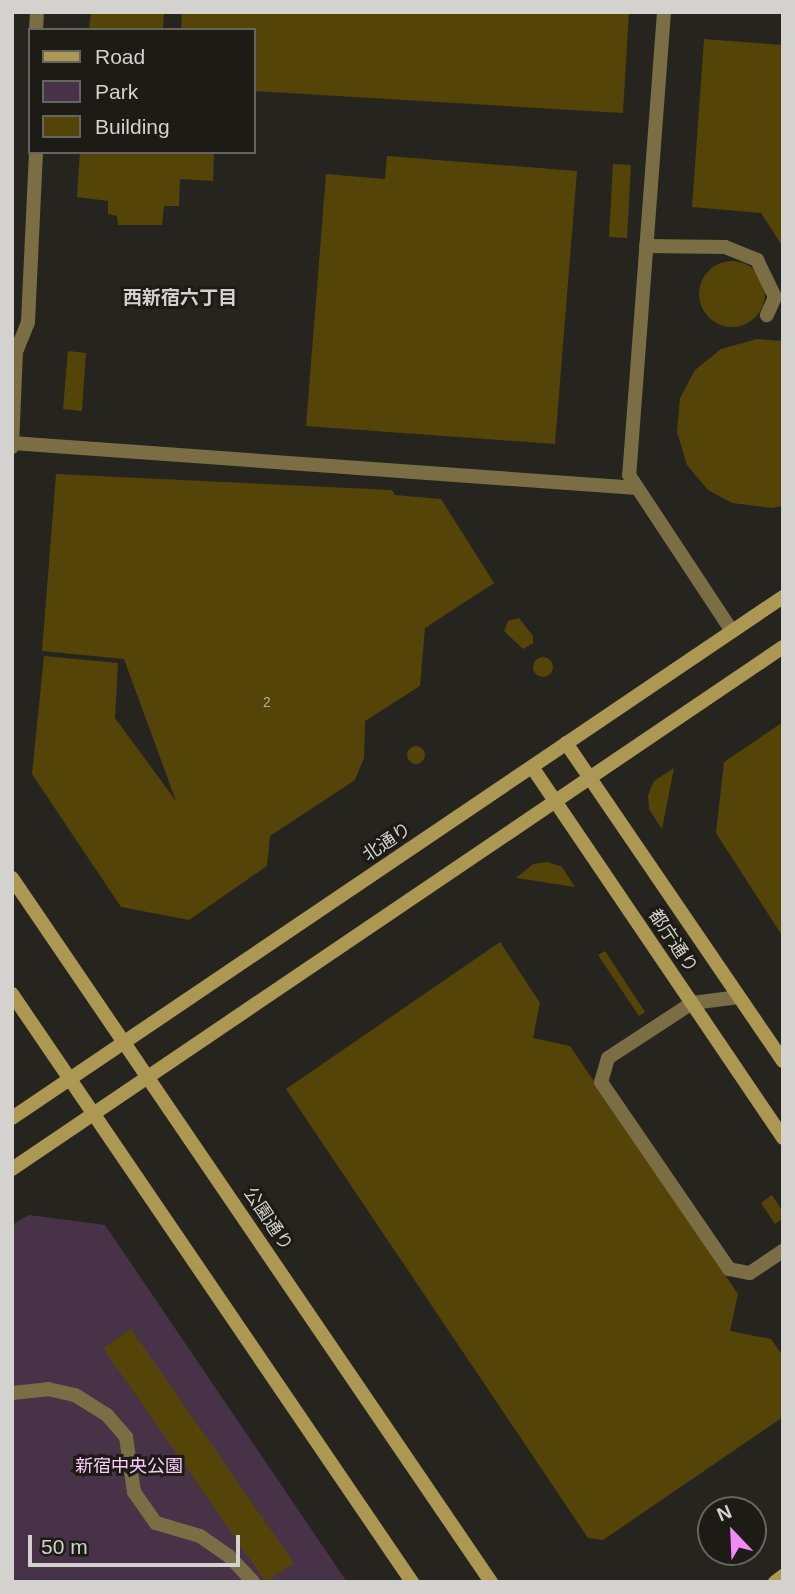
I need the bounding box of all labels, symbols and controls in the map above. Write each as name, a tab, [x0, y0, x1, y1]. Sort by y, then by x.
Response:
legend	[28, 28, 256, 154]
text: Road	[95, 45, 145, 68]
text: Park	[95, 80, 138, 103]
text: Building	[95, 115, 170, 138]
district label: 西新宿六丁目	[123, 287, 237, 309]
house number: 2	[263, 694, 271, 710]
street label: 北通り	[359, 818, 415, 866]
street label: 都庁通り	[644, 905, 702, 977]
street label: 公園通り	[239, 1183, 297, 1255]
park label: 新宿中央公園	[75, 1455, 183, 1477]
north arrow	[697, 1496, 767, 1566]
text: N	[714, 1501, 735, 1525]
scale bar	[32, 1520, 243, 1564]
text: 50 m	[41, 1535, 88, 1558]

